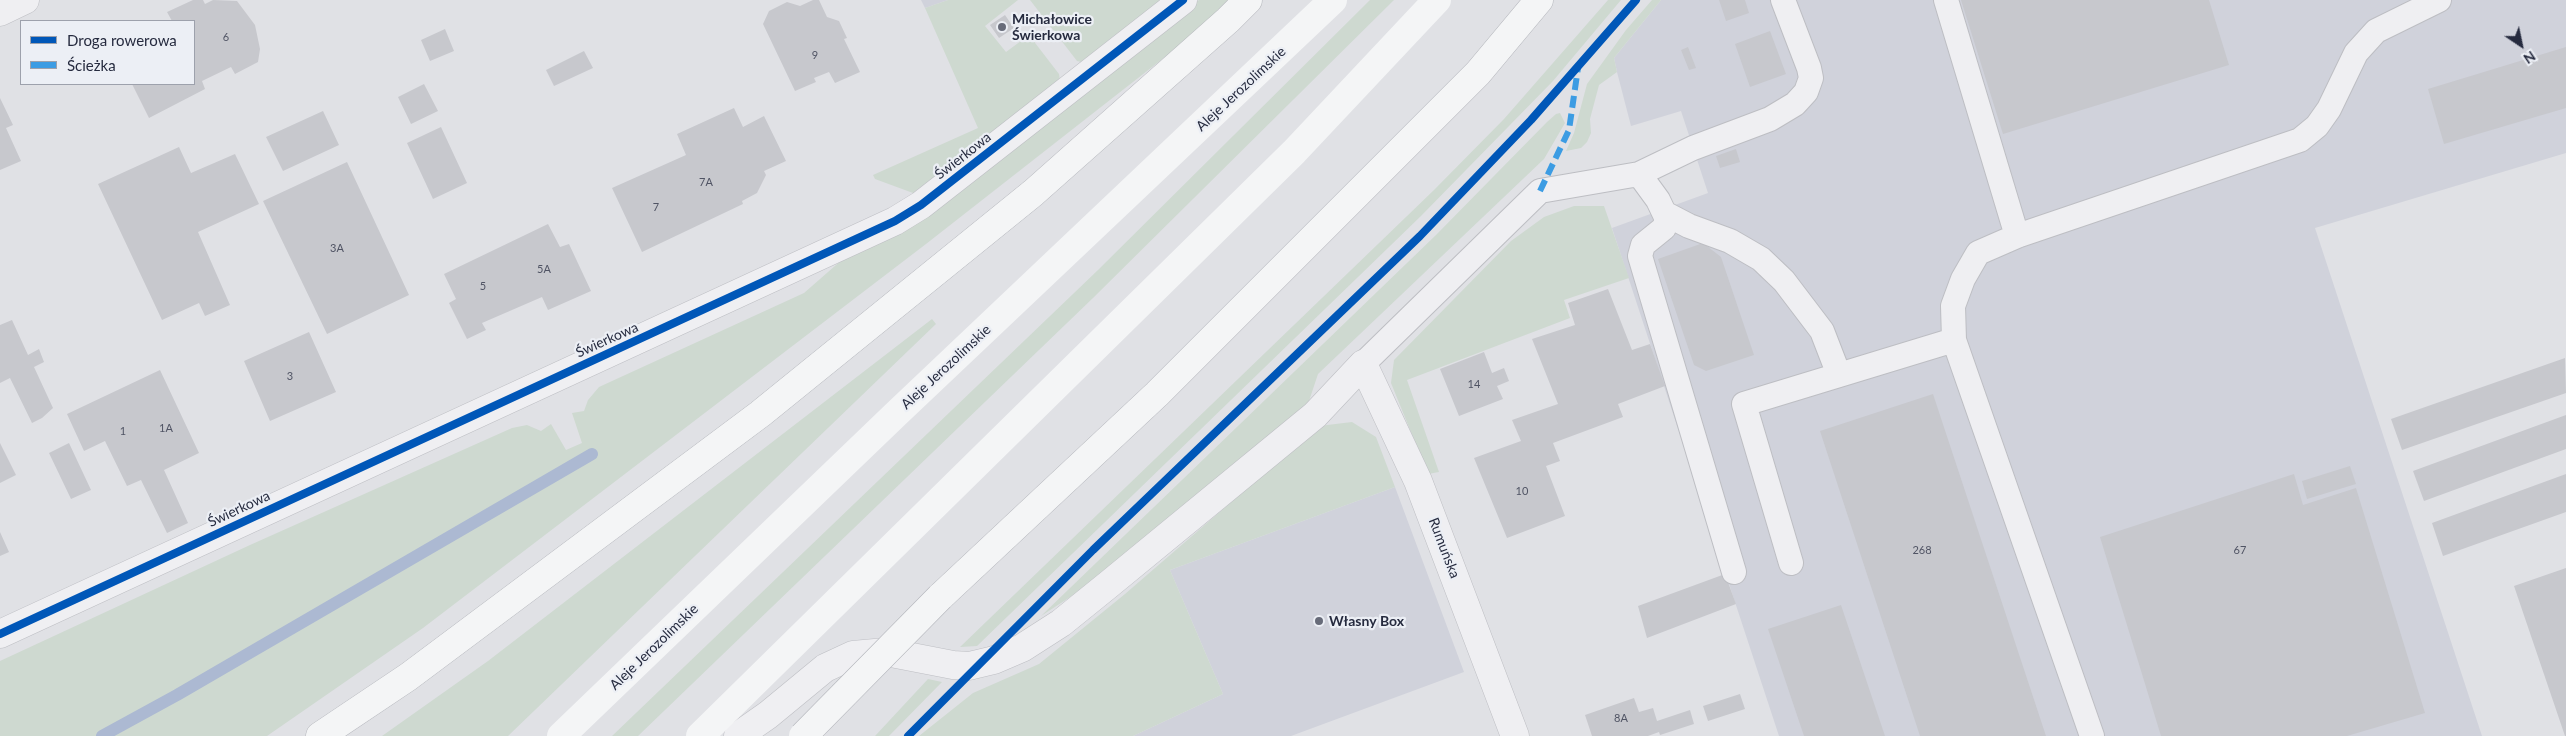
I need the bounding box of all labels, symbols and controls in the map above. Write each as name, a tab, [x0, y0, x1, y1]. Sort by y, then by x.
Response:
place label: Michałowice Świerkowa	[1012, 11, 1092, 44]
legend	[20, 20, 195, 85]
north arrow	[2496, 20, 2546, 70]
marker: Michałowice Świerkowa	[996, 21, 1008, 33]
house number: 6	[223, 30, 229, 44]
text: Droga rowerowa	[67, 31, 177, 49]
street label: Aleje Jerozolimskie	[1193, 43, 1289, 135]
house number: 9	[812, 48, 818, 62]
text: N	[2520, 48, 2539, 68]
text: Ścieżka	[67, 56, 116, 74]
street label: Świerkowa	[932, 129, 994, 183]
house number: 7A	[699, 175, 713, 189]
house number: 7	[653, 200, 659, 214]
house number: 3A	[330, 241, 344, 255]
house number: 5A	[537, 262, 551, 276]
house number: 5	[480, 279, 486, 293]
street label: Świerkowa	[573, 319, 641, 361]
street label: Aleje Jerozolimskie	[898, 321, 994, 413]
house number: 3	[287, 369, 293, 383]
house number: 14	[1468, 377, 1480, 391]
house number: 1A	[159, 421, 173, 435]
house number: 1	[120, 424, 126, 438]
house number: 10	[1516, 484, 1528, 498]
street label: Świerkowa	[205, 487, 273, 531]
street label: Rumuńska	[1425, 515, 1463, 581]
house number: 268	[1912, 543, 1932, 557]
house number: 67	[2234, 543, 2246, 557]
street label: Aleje Jerozolimskie	[606, 601, 702, 693]
place label: Własny Box	[1329, 613, 1404, 629]
marker: Własny Box	[1313, 615, 1325, 627]
house number: 8A	[1614, 711, 1628, 725]

